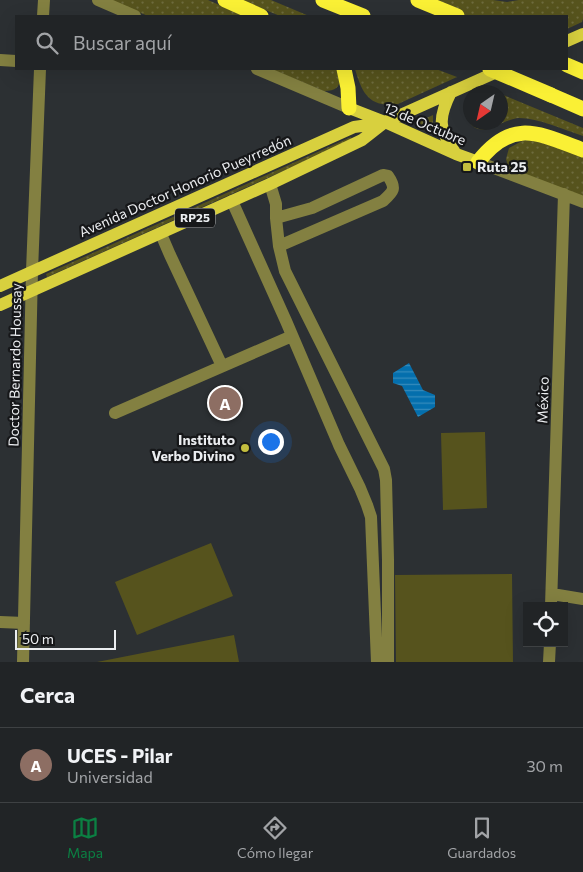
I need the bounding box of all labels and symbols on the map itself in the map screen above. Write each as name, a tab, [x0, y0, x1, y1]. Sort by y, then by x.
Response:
north arrow	[463, 85, 508, 130]
street label: 12 de Octubre	[382, 99, 469, 148]
street label: Avenida Doctor Honorio Pueyrredón	[76, 131, 293, 240]
place label: Ruta 25	[477, 158, 527, 175]
marker: Ruta 25	[461, 161, 473, 173]
road number: RP25	[175, 208, 215, 228]
street label: Doctor Bernardo Houssay	[5, 283, 24, 447]
street label: México	[533, 376, 552, 424]
pin: A	[209, 384, 241, 422]
your location	[258, 429, 284, 455]
place label: Instituto Verbo Divino	[151, 431, 235, 464]
marker: Instituto Verbo Divino	[239, 442, 251, 454]
scale bar	[15, 627, 116, 650]

